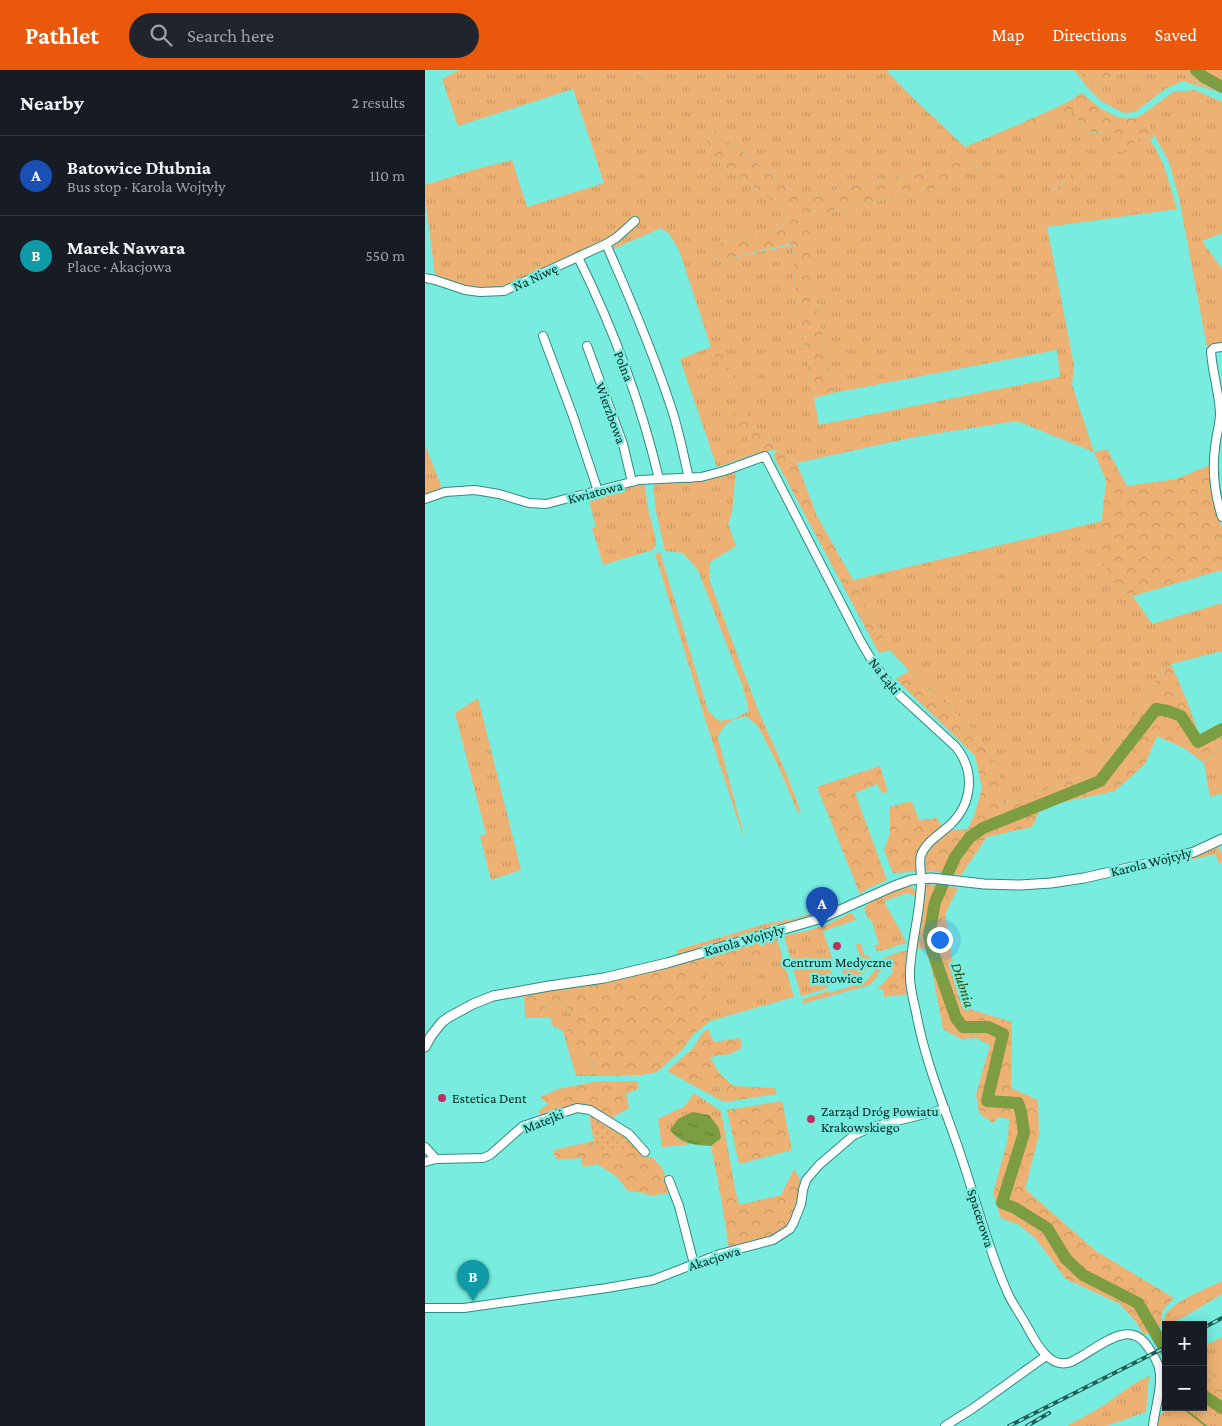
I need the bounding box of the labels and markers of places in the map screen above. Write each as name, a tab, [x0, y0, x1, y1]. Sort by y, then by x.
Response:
pin: A	[806, 887, 838, 928]
marker: Centrum Medyczne Batowice	[831, 940, 843, 952]
place label: Centrum Medyczne Batowice	[782, 954, 892, 986]
place label: Estetica Dent	[452, 1090, 527, 1106]
marker: Estetica Dent	[436, 1092, 448, 1104]
place label: Zarząd Dróg Powiatu Krakowskiego	[821, 1103, 939, 1135]
marker: Zarząd Dróg Powiatu Krakowskiego	[805, 1113, 817, 1125]
pin: B	[457, 1260, 489, 1301]

